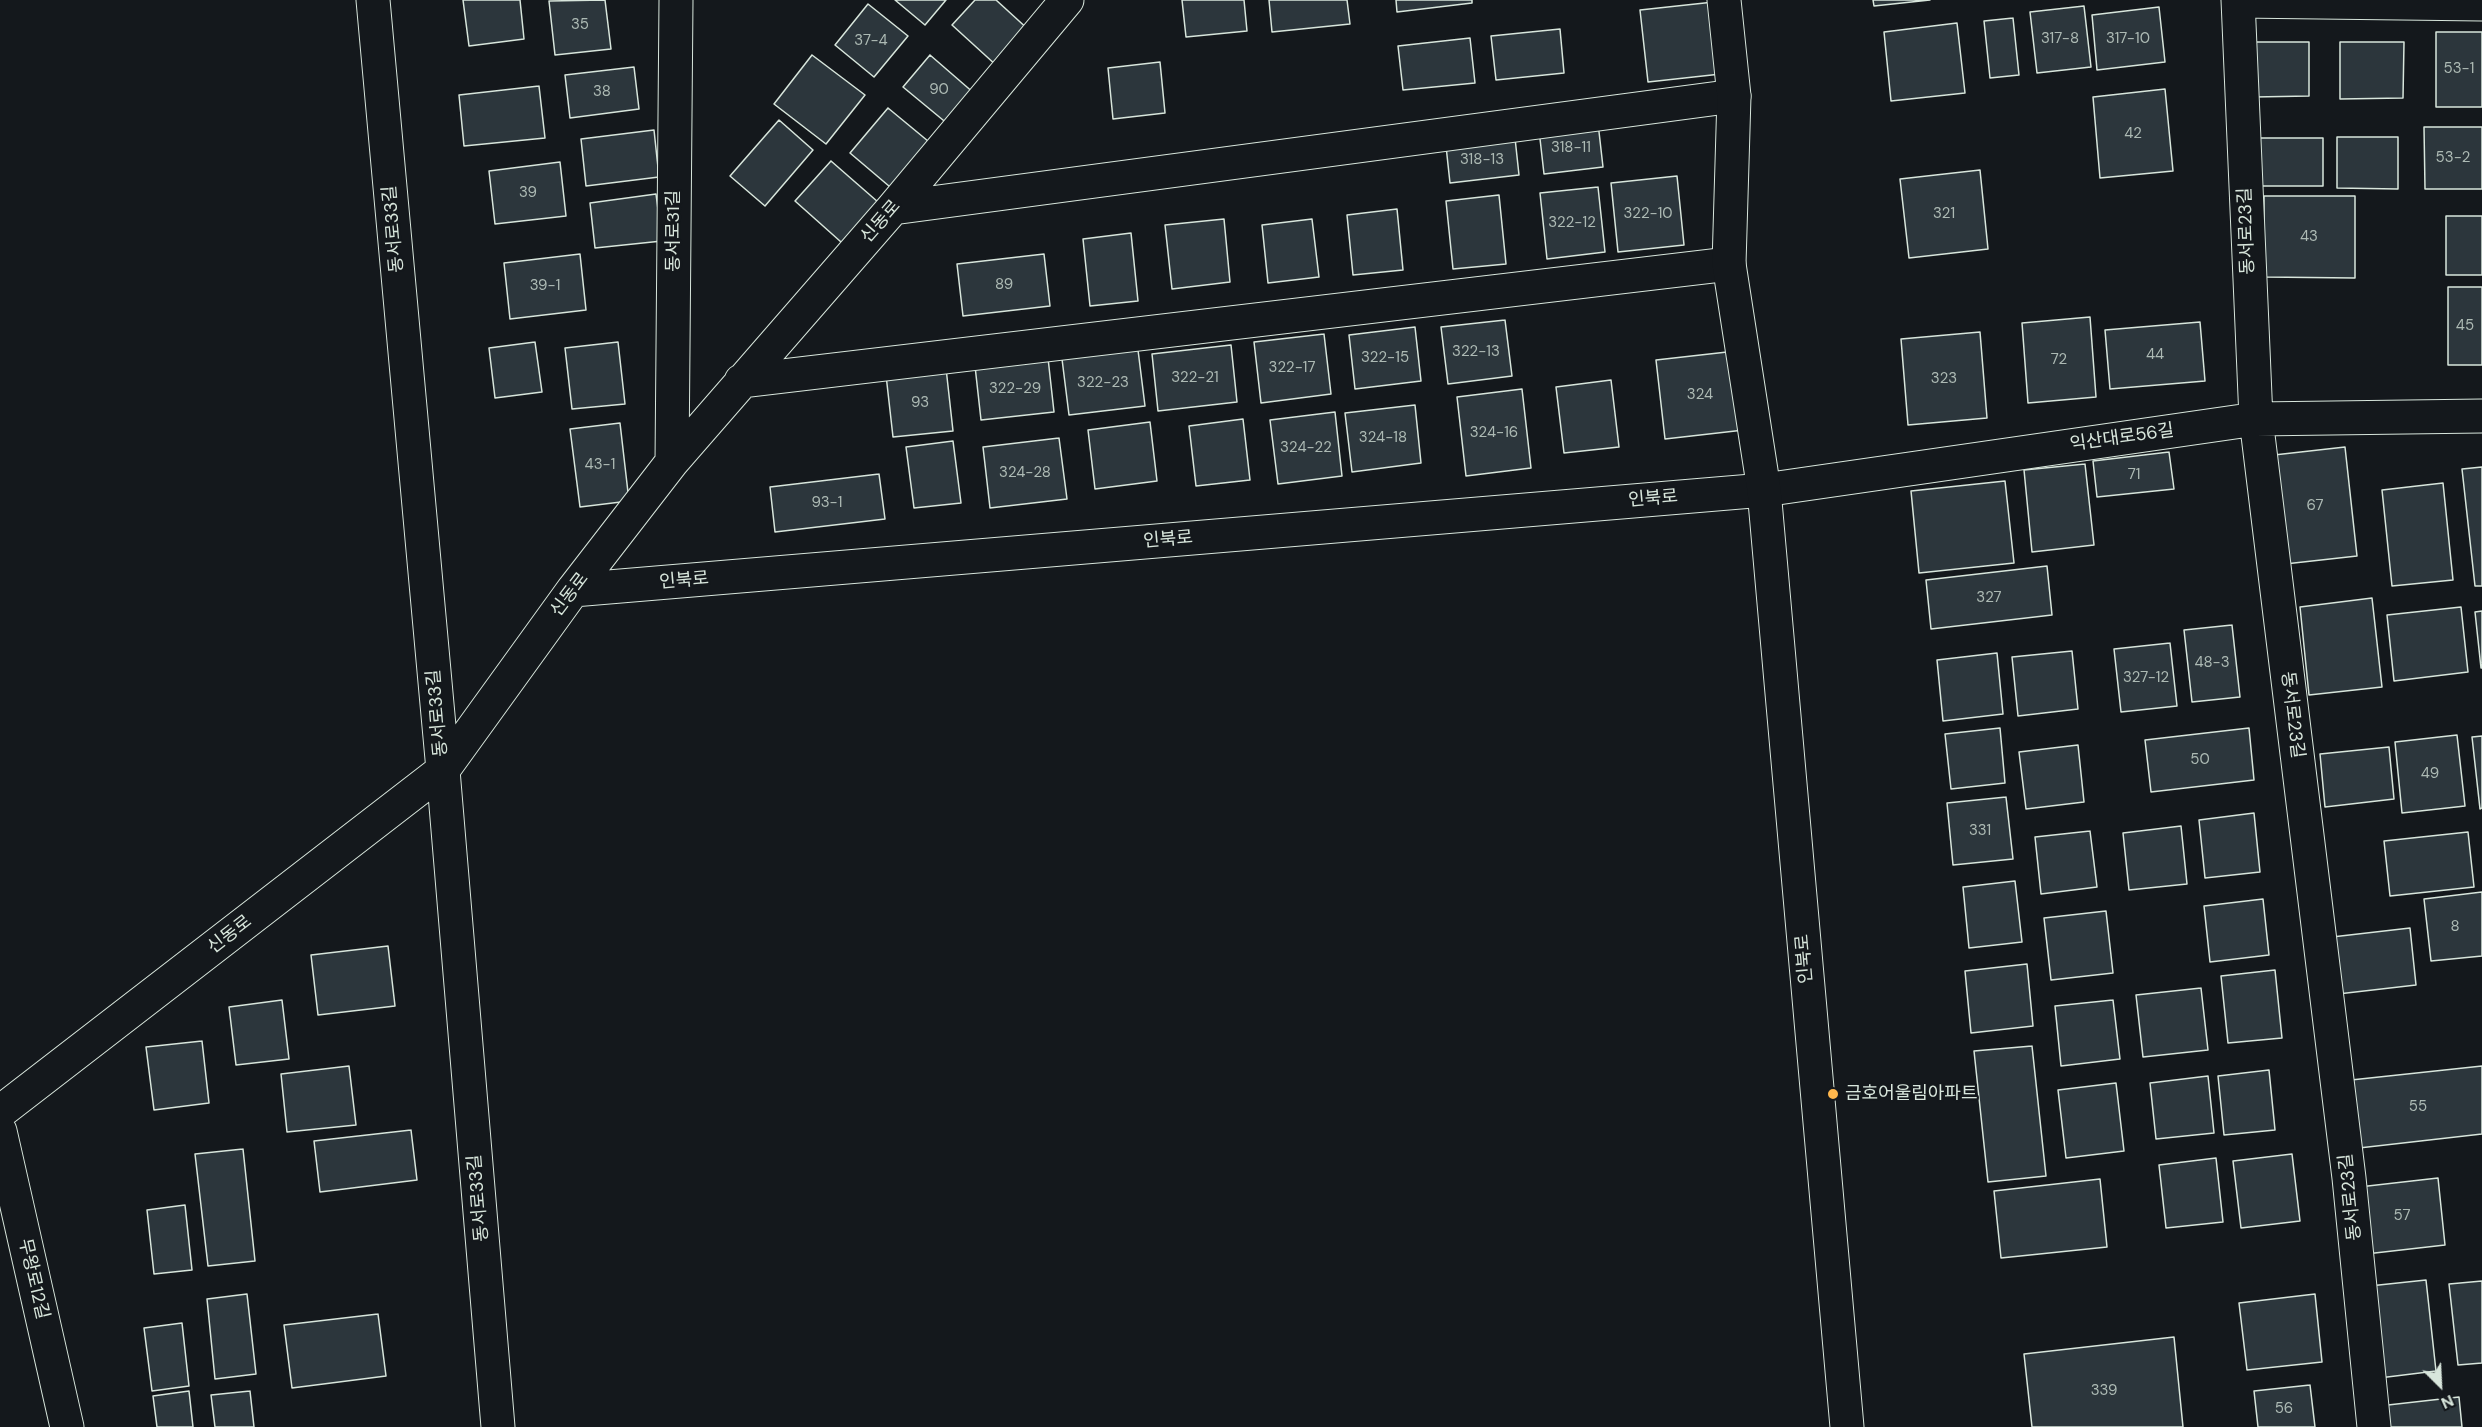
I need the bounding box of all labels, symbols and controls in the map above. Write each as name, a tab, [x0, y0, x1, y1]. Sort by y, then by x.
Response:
house number: 35	[571, 16, 589, 34]
house number: 317-8	[2041, 30, 2079, 48]
house number: 317-10	[2106, 30, 2150, 48]
house number: 37-4	[854, 32, 888, 50]
house number: 53-1	[2444, 60, 2474, 78]
house number: 90	[929, 81, 949, 99]
house number: 38	[593, 83, 611, 101]
house number: 42	[2124, 125, 2142, 143]
house number: 318-11	[1551, 139, 1591, 157]
house number: 53-2	[2436, 149, 2470, 167]
house number: 318-13	[1460, 151, 1504, 169]
street label: 동서로33길	[379, 184, 409, 274]
house number: 39	[519, 184, 537, 202]
street label: 동서로23길	[2235, 187, 2259, 275]
street label: 동서로31길	[663, 190, 685, 272]
street label: 신동로	[857, 196, 905, 248]
house number: 322-10	[1623, 205, 1673, 223]
house number: 321	[1933, 205, 1955, 223]
house number: 322-12	[1548, 214, 1596, 232]
house number: 43	[2300, 228, 2318, 246]
house number: 89	[995, 276, 1013, 294]
house number: 39-1	[530, 277, 560, 295]
house number: 45	[2456, 317, 2474, 335]
house number: 322-13	[1452, 343, 1500, 361]
house number: 44	[2146, 346, 2164, 364]
house number: 322-15	[1361, 349, 1409, 367]
house number: 72	[2051, 351, 2067, 369]
house number: 322-17	[1269, 359, 1315, 377]
house number: 322-21	[1171, 369, 1219, 387]
house number: 323	[1931, 370, 1957, 388]
house number: 322-23	[1077, 374, 1129, 392]
house number: 322-29	[989, 380, 1041, 398]
house number: 324	[1687, 386, 1713, 404]
house number: 93	[911, 394, 929, 412]
street label: 익산대로56길	[2068, 420, 2176, 456]
house number: 324-16	[1470, 424, 1518, 442]
house number: 324-18	[1359, 429, 1407, 447]
house number: 324-22	[1280, 439, 1332, 457]
house number: 43-1	[585, 456, 615, 474]
house number: 324-28	[999, 464, 1051, 482]
house number: 71	[2128, 466, 2140, 484]
street label: 인북로	[1627, 486, 1679, 512]
house number: 93-1	[812, 494, 842, 512]
house number: 67	[2306, 497, 2324, 515]
street label: 인북로	[1142, 527, 1194, 553]
street label: 인북로	[658, 568, 710, 594]
street label: 신동로	[546, 569, 594, 621]
house number: 327	[1976, 589, 2002, 607]
house number: 48-3	[2194, 654, 2230, 672]
street label: 동서로33길	[423, 668, 453, 758]
house number: 327-12	[2123, 669, 2169, 687]
street label: 동서로23길	[2276, 670, 2308, 760]
house number: 50	[2190, 751, 2210, 769]
house number: 49	[2421, 765, 2439, 783]
house number: 331	[1969, 822, 1991, 840]
street label: 신동로	[204, 911, 256, 959]
house number: 8	[2450, 918, 2460, 936]
street label: 인북로	[1792, 933, 1818, 985]
place label: 금호어울림아파트	[1845, 1083, 1977, 1105]
marker: 금호어울림아파트	[1826, 1087, 1840, 1101]
house number: 55	[2409, 1098, 2427, 1116]
street label: 동서로23길	[2336, 1152, 2366, 1242]
street label: 동서로33길	[464, 1153, 494, 1243]
house number: 57	[2394, 1207, 2410, 1225]
street label: 무왕로12길	[13, 1237, 53, 1321]
north arrow	[2410, 1355, 2470, 1415]
house number: 339	[2091, 1382, 2117, 1400]
text: N	[2438, 1390, 2457, 1414]
house number: 56	[2275, 1400, 2293, 1418]

